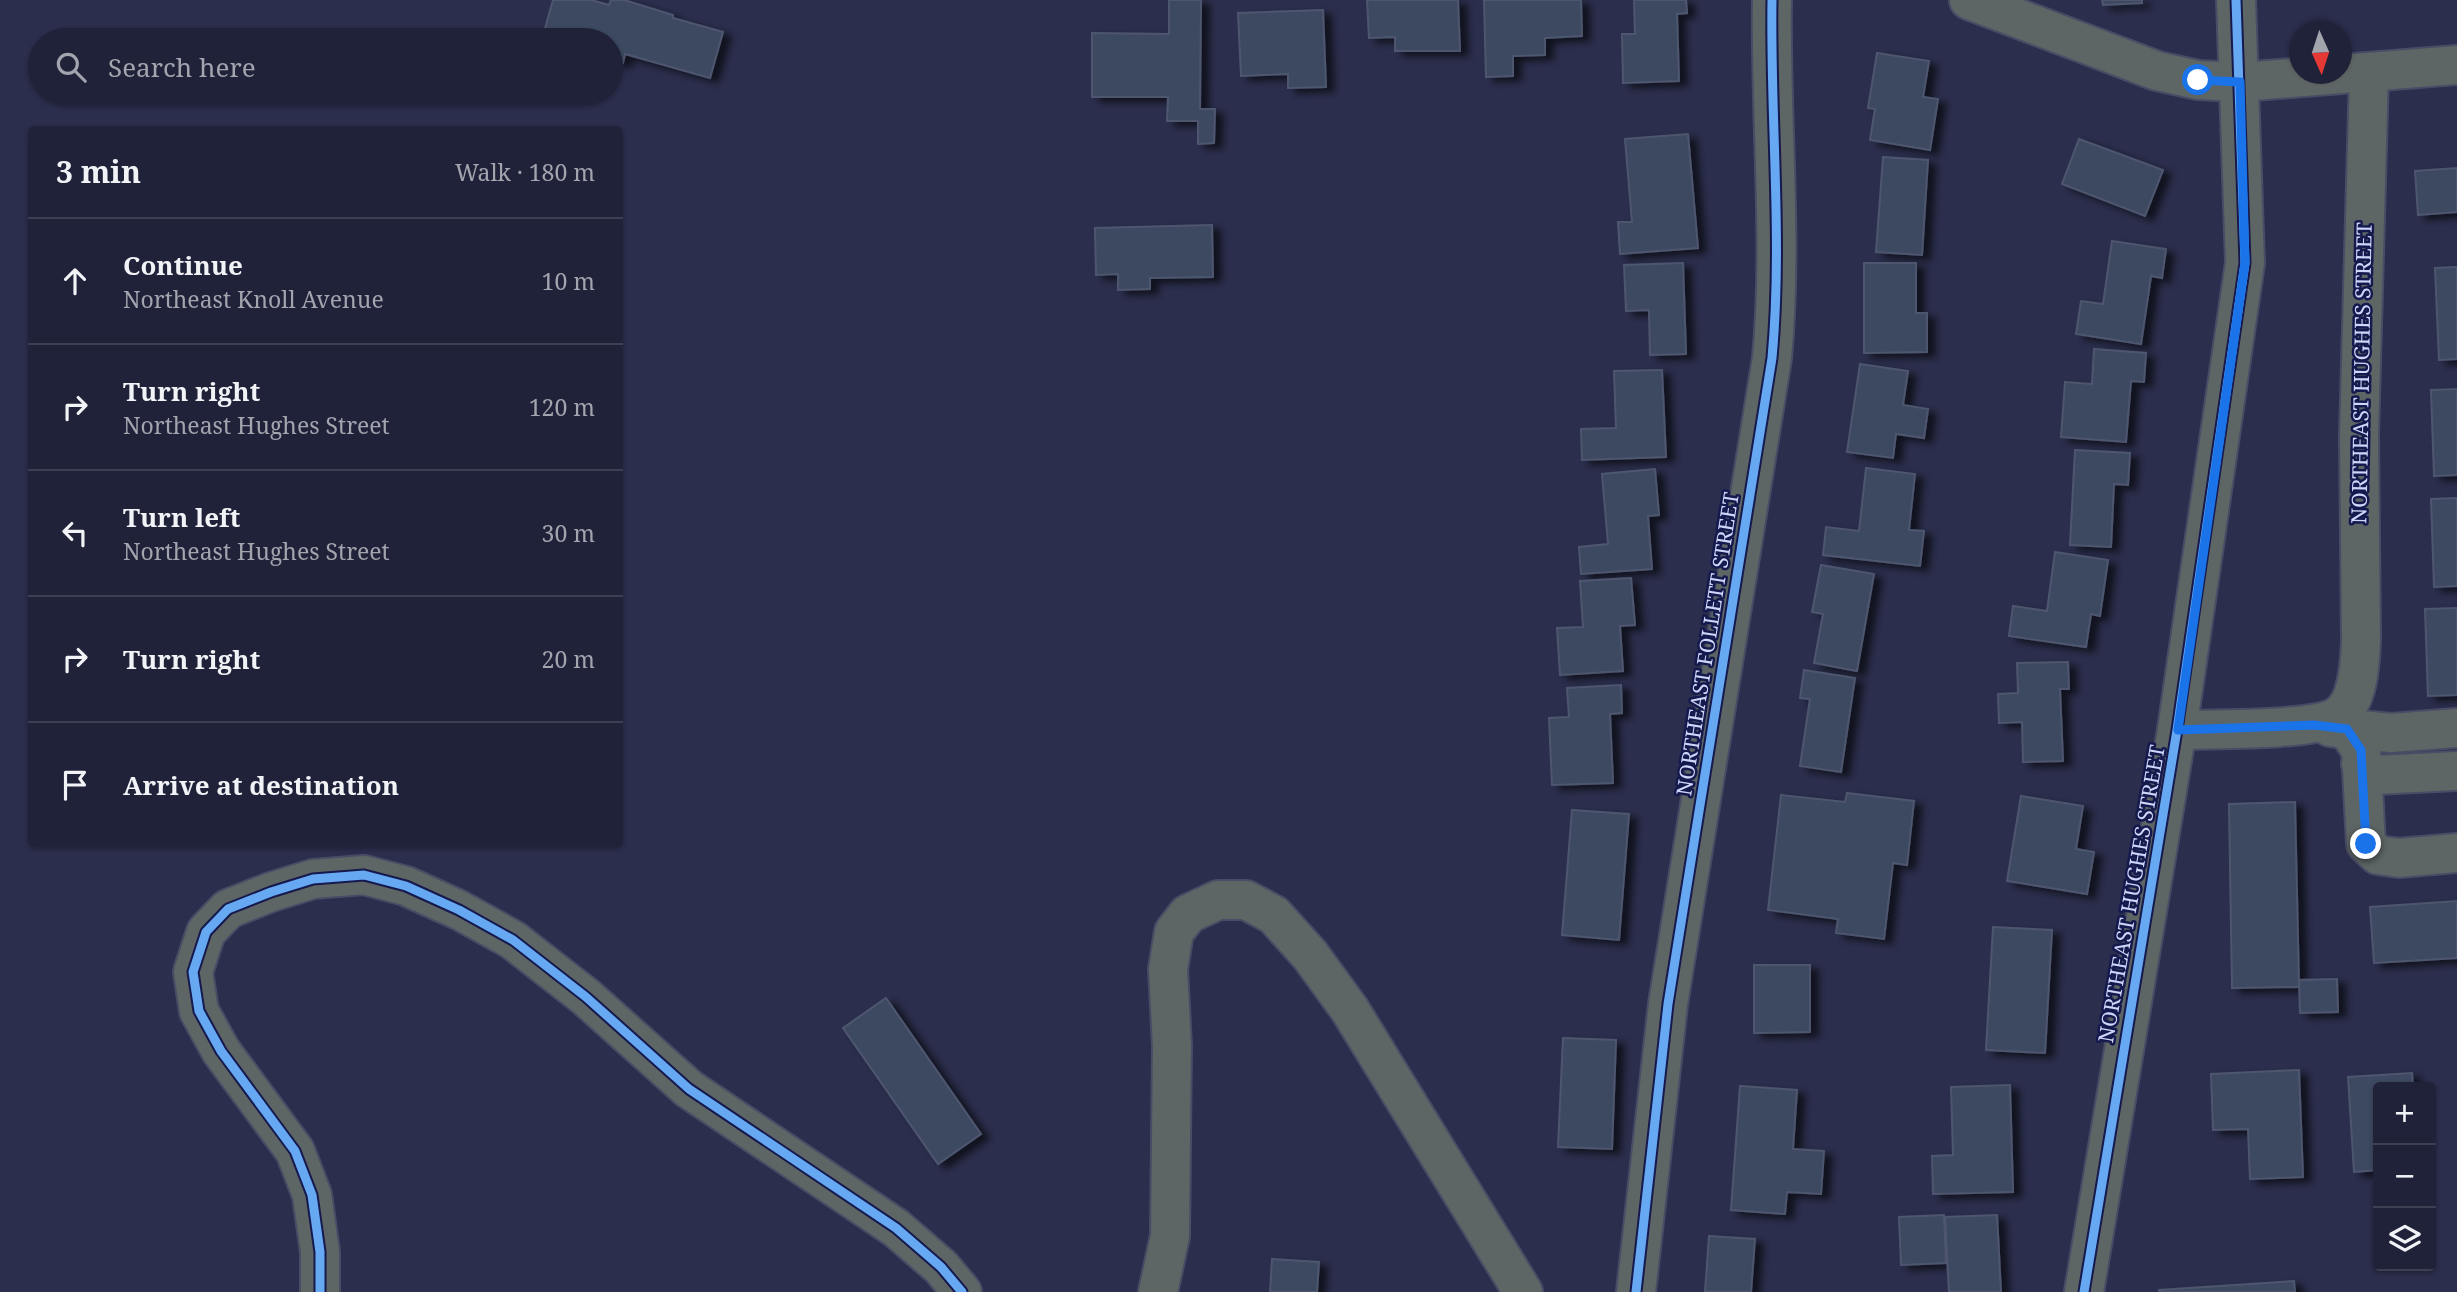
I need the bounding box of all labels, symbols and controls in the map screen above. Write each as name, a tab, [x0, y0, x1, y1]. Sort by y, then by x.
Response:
north arrow	[2289, 21, 2352, 84]
search box	[28, 28, 623, 105]
icon: search	[52, 48, 90, 86]
text: Search here	[108, 49, 256, 85]
route start	[2182, 64, 2213, 95]
text: 3 min	[56, 151, 141, 192]
text: Walk · 180 m	[455, 156, 595, 188]
street label: NORTHEAST HUGHES STREET	[2344, 222, 2378, 524]
text: Continue	[123, 247, 243, 283]
icon: ahead	[56, 262, 94, 300]
text: 10 m	[542, 265, 595, 297]
text: Northeast Knoll Avenue	[123, 283, 384, 315]
text: Turn right	[123, 373, 260, 409]
icon: right	[56, 388, 94, 426]
text: 120 m	[529, 391, 595, 423]
text: Northeast Hughes Street	[123, 409, 390, 441]
street label: NORTHEAST FOLLETT STREET	[1669, 490, 1745, 798]
text: Turn left	[123, 499, 240, 535]
icon: left	[56, 514, 94, 552]
text: 30 m	[542, 517, 595, 549]
text: Northeast Hughes Street	[123, 535, 390, 567]
icon: right	[56, 640, 94, 678]
text: Turn right	[123, 641, 260, 677]
text: 20 m	[542, 643, 595, 675]
street label: NORTHEAST HUGHES STREET	[2091, 743, 2171, 1045]
icon: arrive	[56, 766, 94, 804]
text: Arrive at destination	[123, 767, 399, 803]
route end	[2350, 828, 2381, 859]
map controls	[2373, 1082, 2436, 1271]
button: +	[2373, 1082, 2436, 1145]
button: −	[2373, 1145, 2436, 1208]
button: layers	[2373, 1208, 2436, 1271]

